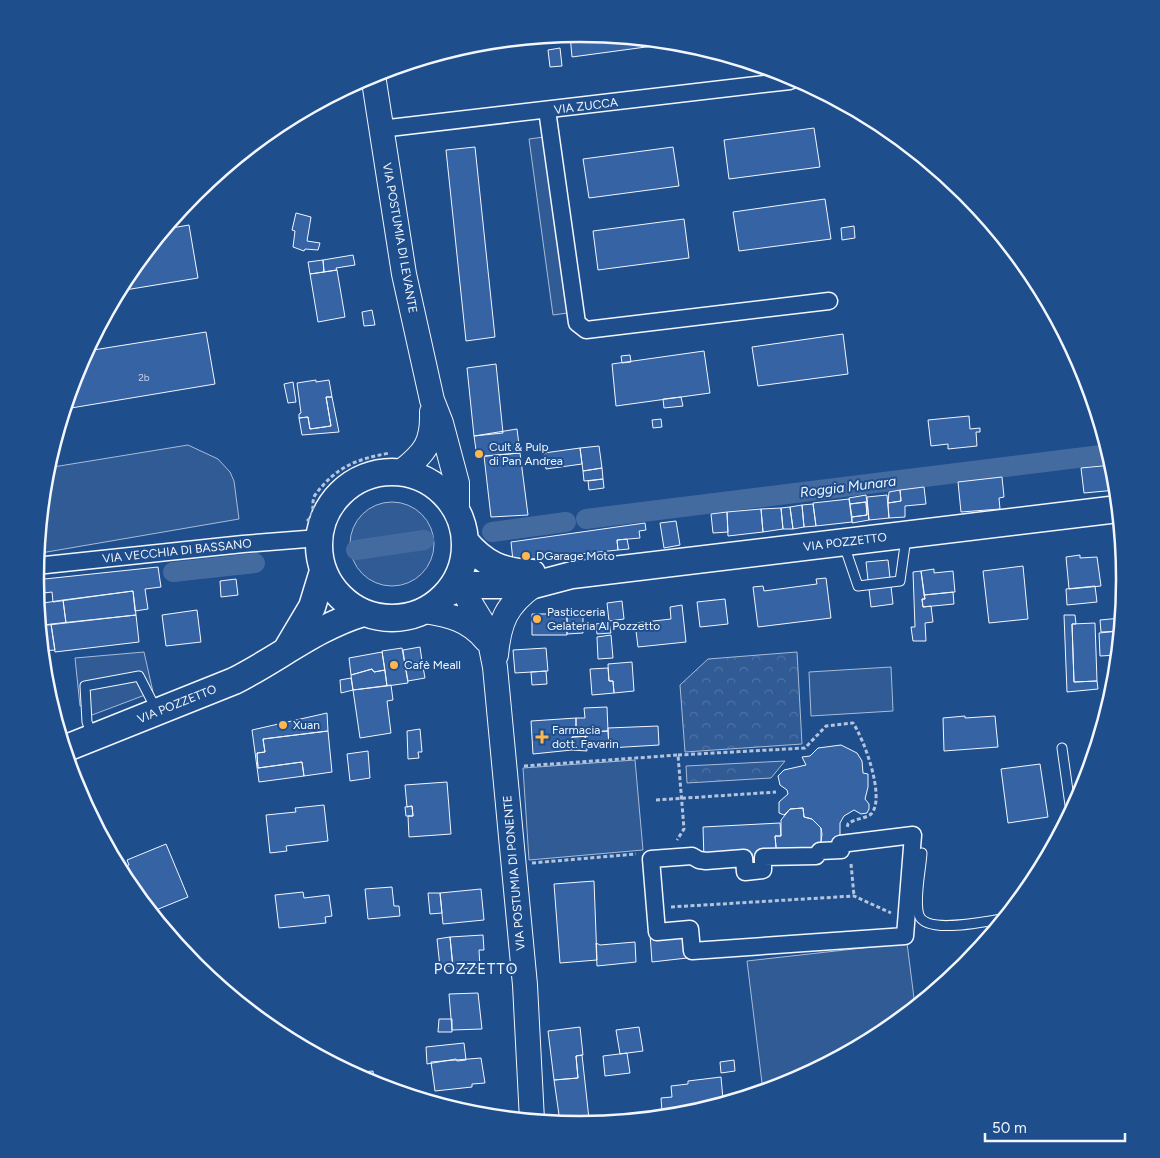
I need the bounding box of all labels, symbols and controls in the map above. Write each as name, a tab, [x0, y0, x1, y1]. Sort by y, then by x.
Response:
street label: VIA ZUCCA	[553, 95, 619, 117]
street label: VIA POSTUMIA DI LEVANTE	[380, 162, 420, 314]
house number: 2b	[138, 371, 150, 384]
place label: Cult & Pulp di Pan Andrea	[489, 440, 563, 468]
marker: Cult & Pulp di Pan Andrea	[473, 448, 485, 460]
water label: Roggia Munara	[799, 473, 897, 501]
street label: VIA POZZETTO	[802, 530, 888, 554]
street label: VIA VECCHIA DI BASSANO	[102, 536, 252, 566]
place label: DGarage Moto	[536, 549, 615, 563]
marker: DGarage Moto	[520, 550, 532, 562]
place label: Pasticceria Gelateria Al Pozzetto	[547, 605, 660, 633]
marker: Pasticceria Gelateria Al Pozzetto	[531, 613, 543, 625]
place label: Cafè Meall	[404, 658, 461, 672]
marker: Cafè Meall	[388, 659, 400, 671]
street label: VIA POZZETTO	[135, 682, 219, 726]
place label: Xuan	[293, 718, 320, 732]
marker: Xuan	[277, 719, 289, 731]
place label: Farmacia dott. Favarin	[552, 723, 619, 751]
marker: Farmacia dott. Favarin	[536, 731, 548, 743]
street label: VIA POSTUMIA DI PONENTE	[500, 795, 528, 951]
district label: POZZETTO	[434, 960, 518, 978]
scale bar	[985, 1110, 1125, 1142]
text: 50 m	[992, 1119, 1027, 1137]

